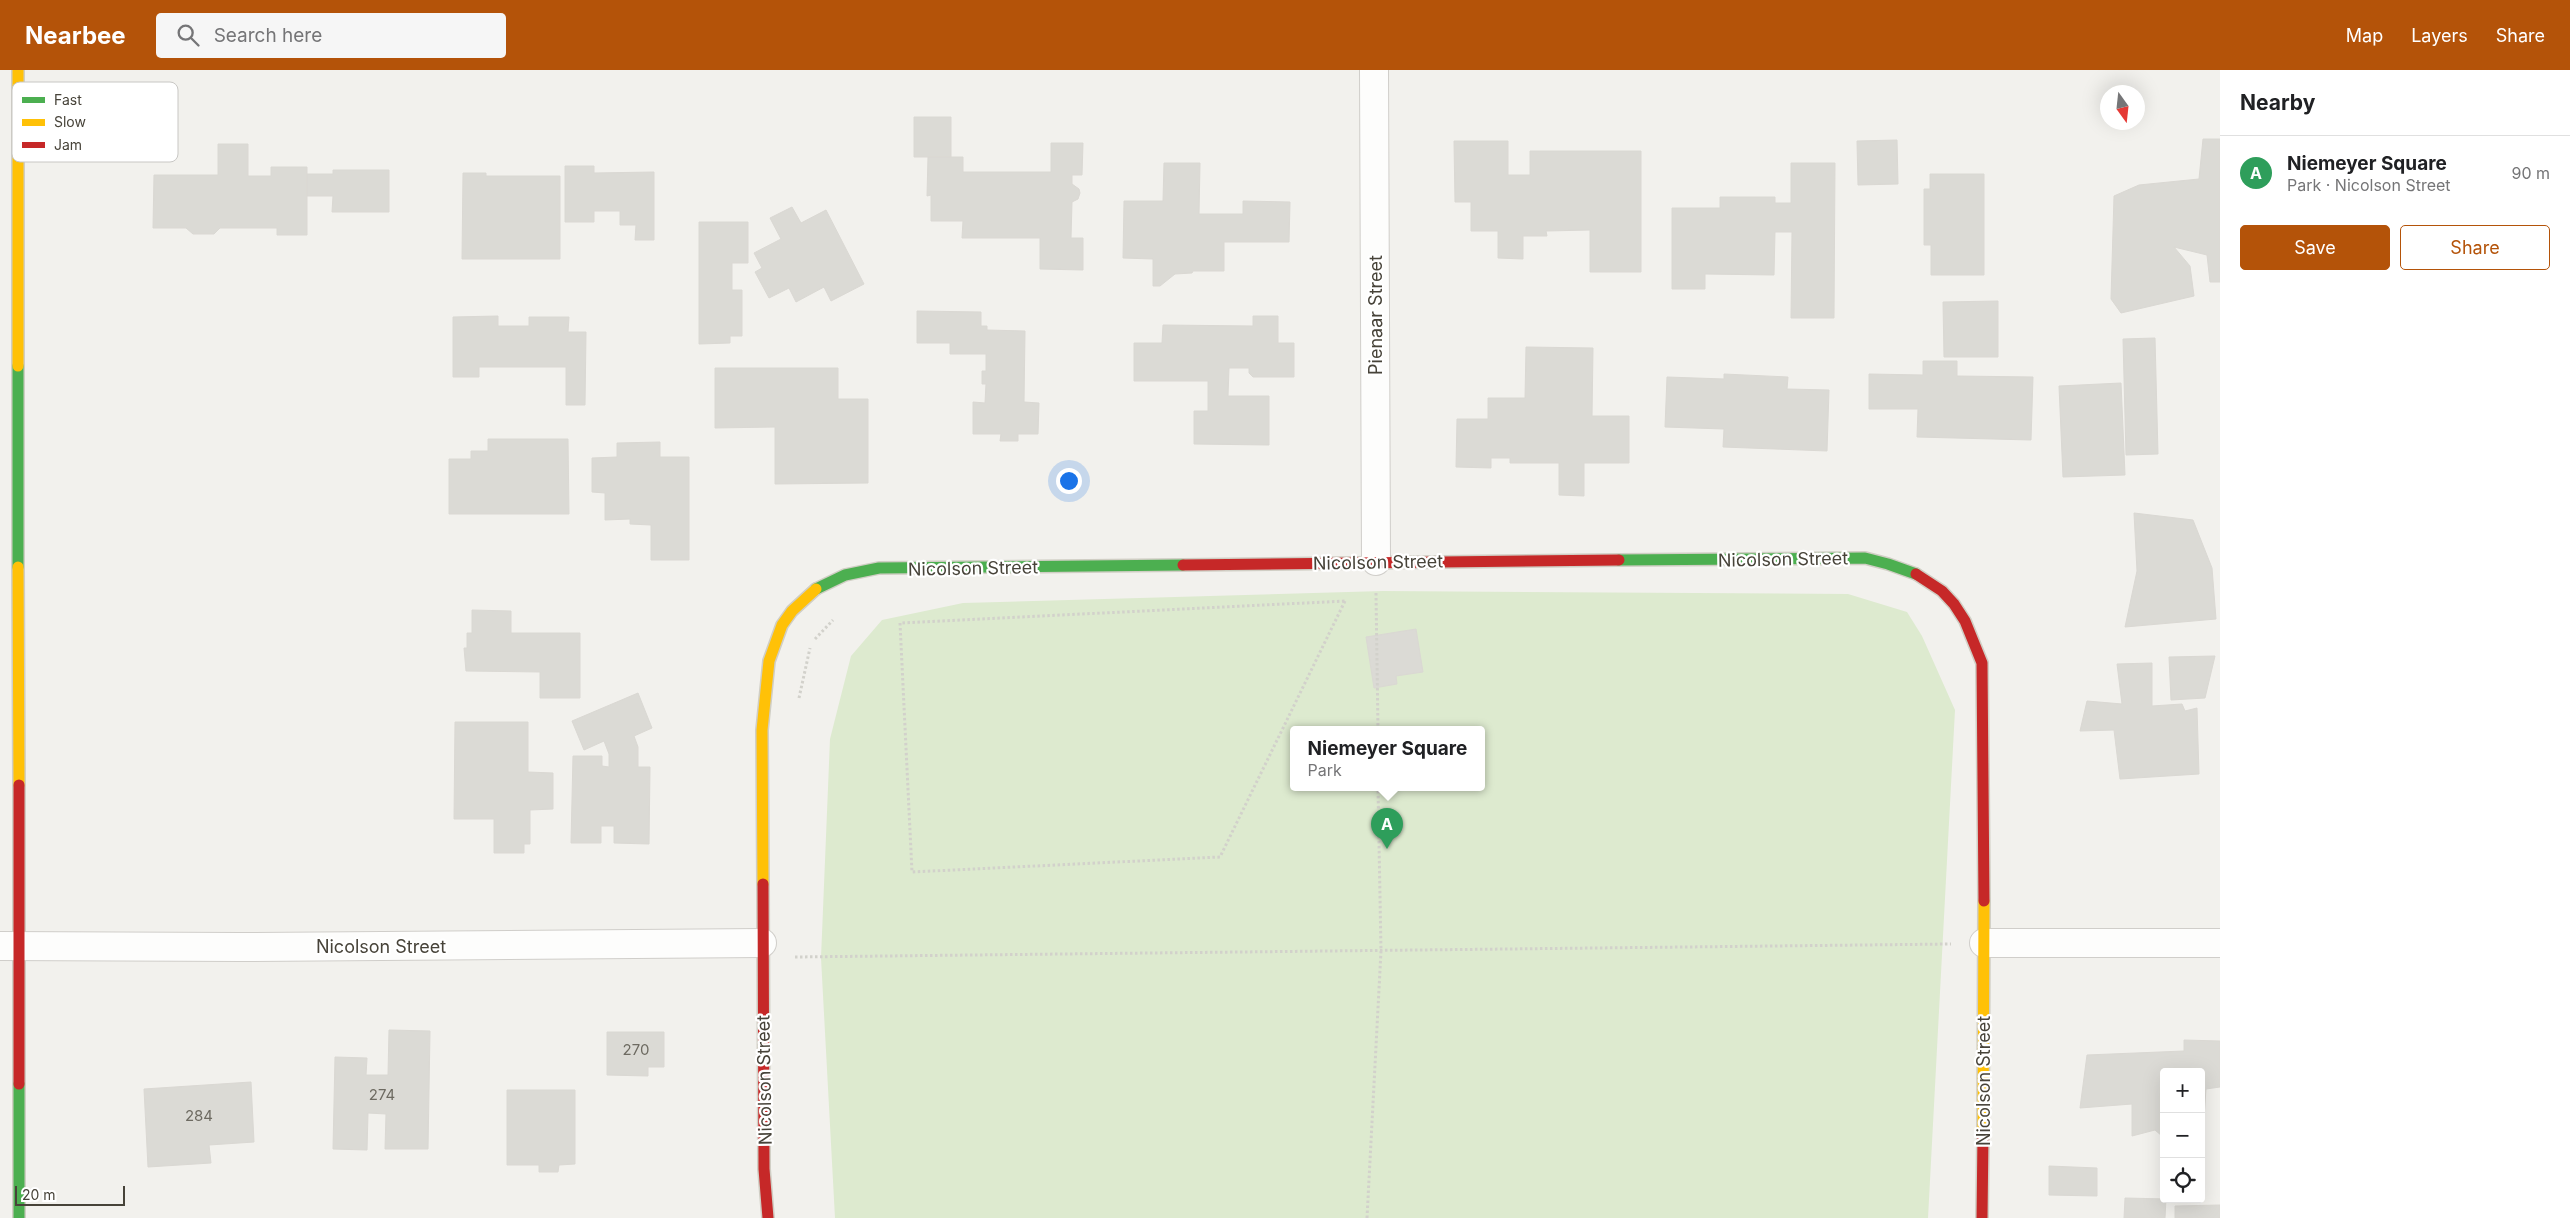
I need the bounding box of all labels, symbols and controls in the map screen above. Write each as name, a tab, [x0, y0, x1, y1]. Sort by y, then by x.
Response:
search box	[156, 13, 506, 58]
text: Nearbee	[25, 21, 126, 50]
icon: search	[174, 21, 202, 49]
text: Search here	[214, 24, 322, 47]
text: Map	[2346, 25, 2383, 46]
text: Layers	[2411, 25, 2468, 46]
text: Share	[2496, 25, 2545, 46]
legend	[12, 82, 178, 162]
north arrow	[2100, 85, 2145, 130]
text: Nearby	[2240, 90, 2315, 115]
text: Fast	[54, 91, 82, 108]
text: Slow	[54, 113, 86, 130]
text: Jam	[54, 136, 82, 153]
text: Niemeyer Square	[2287, 152, 2447, 175]
text: A	[2250, 163, 2262, 183]
text: 90 m	[2511, 163, 2550, 183]
text: Park · Nicolson Street	[2287, 175, 2451, 195]
button: Save	[2240, 225, 2390, 270]
button: Share	[2400, 225, 2550, 270]
street label: Pienaar Street	[1365, 255, 1386, 375]
your location	[1056, 468, 1082, 494]
street label: Nicolson Street	[1718, 547, 1848, 571]
street label: Nicolson Street	[1313, 550, 1443, 574]
street label: Nicolson Street	[908, 556, 1038, 580]
popup	[1290, 726, 1485, 791]
text: Niemeyer Square	[1308, 737, 1467, 760]
text: Park	[1308, 760, 1342, 780]
pin: A	[1371, 808, 1403, 849]
street label: Nicolson Street	[316, 936, 446, 957]
street label: Nicolson Street	[752, 1015, 776, 1145]
street label: Nicolson Street	[1973, 1016, 1994, 1146]
house number: 270	[623, 1040, 649, 1059]
map controls	[2160, 1068, 2205, 1203]
button: +	[2160, 1068, 2205, 1113]
house number: 274	[369, 1085, 395, 1104]
house number: 284	[185, 1106, 213, 1125]
button: −	[2160, 1113, 2205, 1158]
button: locate	[2160, 1158, 2205, 1203]
scale bar	[15, 1183, 125, 1206]
text: 20 m	[22, 1186, 56, 1203]

